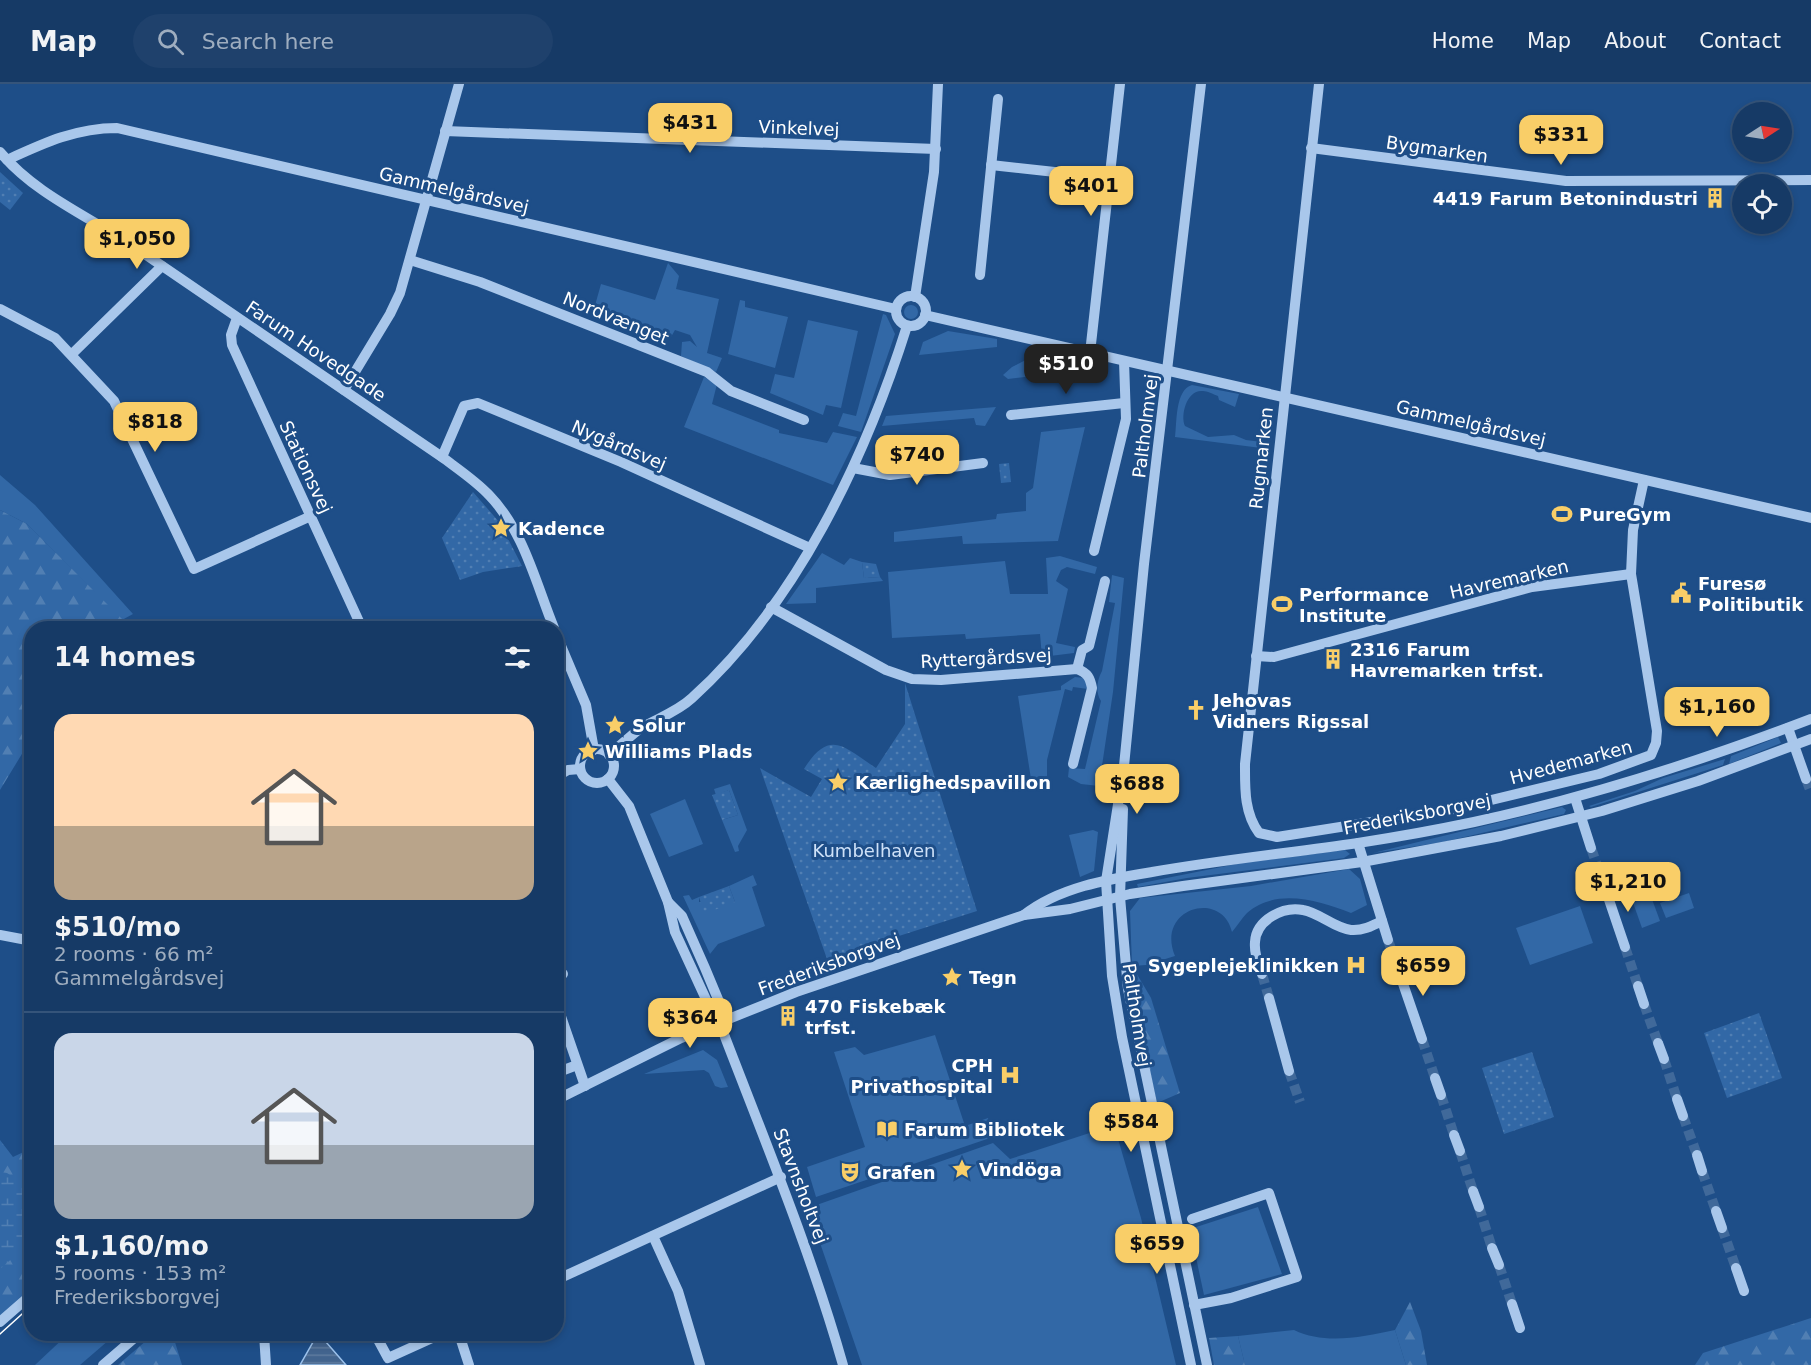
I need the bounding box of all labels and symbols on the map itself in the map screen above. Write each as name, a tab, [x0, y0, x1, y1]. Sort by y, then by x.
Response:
north arrow	[1732, 102, 1792, 162]
pin: $431	[654, 103, 726, 154]
pin: $331	[1525, 115, 1597, 166]
street label: Vinkelvej	[758, 116, 840, 140]
street label: Bygmarken	[1385, 131, 1489, 167]
street label: Gammelgårdsvej	[377, 163, 531, 217]
pin: $401	[1055, 166, 1127, 217]
building icon: 4419 Farum Betonindustri	[1703, 186, 1727, 210]
place label: 4419 Farum Betonindustri	[1433, 188, 1698, 209]
pin: $1,050	[88, 219, 186, 270]
street label: Nordvænget	[560, 287, 672, 349]
street label: Farum Hovedgade	[242, 296, 390, 406]
pin: $510	[1030, 344, 1102, 395]
street label: Paltholmvej	[1128, 373, 1162, 479]
street label: Gammelgårdsvej	[1394, 396, 1548, 450]
pin: $818	[119, 402, 191, 453]
street label: Rugmarken	[1245, 406, 1277, 510]
street label: Nygårdsvej	[568, 416, 670, 474]
street label: Stationsvej	[275, 417, 337, 517]
pin: $740	[881, 435, 953, 486]
sports icon: PureGym	[1550, 502, 1574, 526]
place label: PureGym	[1579, 504, 1671, 525]
place icon: Kadence	[489, 516, 513, 540]
place label: Kadence	[518, 518, 605, 539]
street label: Havremarken	[1447, 555, 1571, 603]
place label: Furesø Politibutik	[1698, 573, 1804, 615]
public building icon: Furesø Politibutik	[1669, 581, 1693, 605]
place label: Performance Institute	[1299, 584, 1429, 626]
sports icon: Performance Institute	[1270, 592, 1294, 616]
place label: 2316 Farum Havremarken trfst.	[1350, 639, 1544, 681]
street label: Ryttergårdsvej	[920, 644, 1052, 672]
building icon: 2316 Farum Havremarken trfst.	[1321, 647, 1345, 671]
pin: $1,160	[1668, 687, 1766, 738]
place label: Jehovas Vidners Rigssal	[1211, 690, 1369, 732]
church icon: Jehovas Vidners Rigssal	[1184, 698, 1208, 722]
place icon: Solur	[603, 713, 627, 737]
place label: Solur	[632, 715, 685, 736]
street label: Hvedemarken	[1507, 736, 1635, 788]
place icon: Williams Plads	[576, 739, 600, 763]
place label: Williams Plads	[605, 741, 753, 762]
pin: $688	[1101, 764, 1173, 815]
place icon: Kærlighedspavillon	[826, 770, 850, 794]
place label: Kærlighedspavillon	[855, 772, 1051, 793]
street label: Frederiksborgvej	[1342, 789, 1492, 839]
park label: Kumbelhaven	[813, 840, 935, 861]
pin: $1,210	[1579, 862, 1677, 913]
street label: Frederiksborgvej	[755, 929, 903, 999]
pin: $659	[1387, 946, 1459, 997]
hospital icon: Sygeplejeklinikken	[1344, 953, 1368, 977]
place label: Sygeplejeklinikken	[1148, 955, 1339, 976]
street label: Paltholmvej	[1118, 962, 1156, 1068]
place icon: Tegn	[940, 965, 964, 989]
place label: Tegn	[969, 967, 1017, 988]
place label: 470 Fiskebæk trfst.	[805, 996, 946, 1038]
pin: $364	[654, 998, 726, 1049]
building icon: 470 Fiskebæk trfst.	[776, 1004, 800, 1028]
place label: CPH Privathospital	[850, 1055, 993, 1097]
hospital icon: CPH Privathospital	[998, 1063, 1022, 1087]
pin: $584	[1095, 1102, 1167, 1153]
library icon: Farum Bibliotek	[875, 1117, 899, 1141]
place label: Farum Bibliotek	[904, 1119, 1065, 1140]
street label: Stavnsholtvej	[769, 1125, 833, 1247]
place icon: Vindöga	[950, 1157, 974, 1181]
place label: Vindöga	[979, 1159, 1062, 1180]
theatre icon: Grafen	[838, 1160, 862, 1184]
place label: Grafen	[867, 1162, 936, 1183]
pin: $659	[1121, 1224, 1193, 1275]

